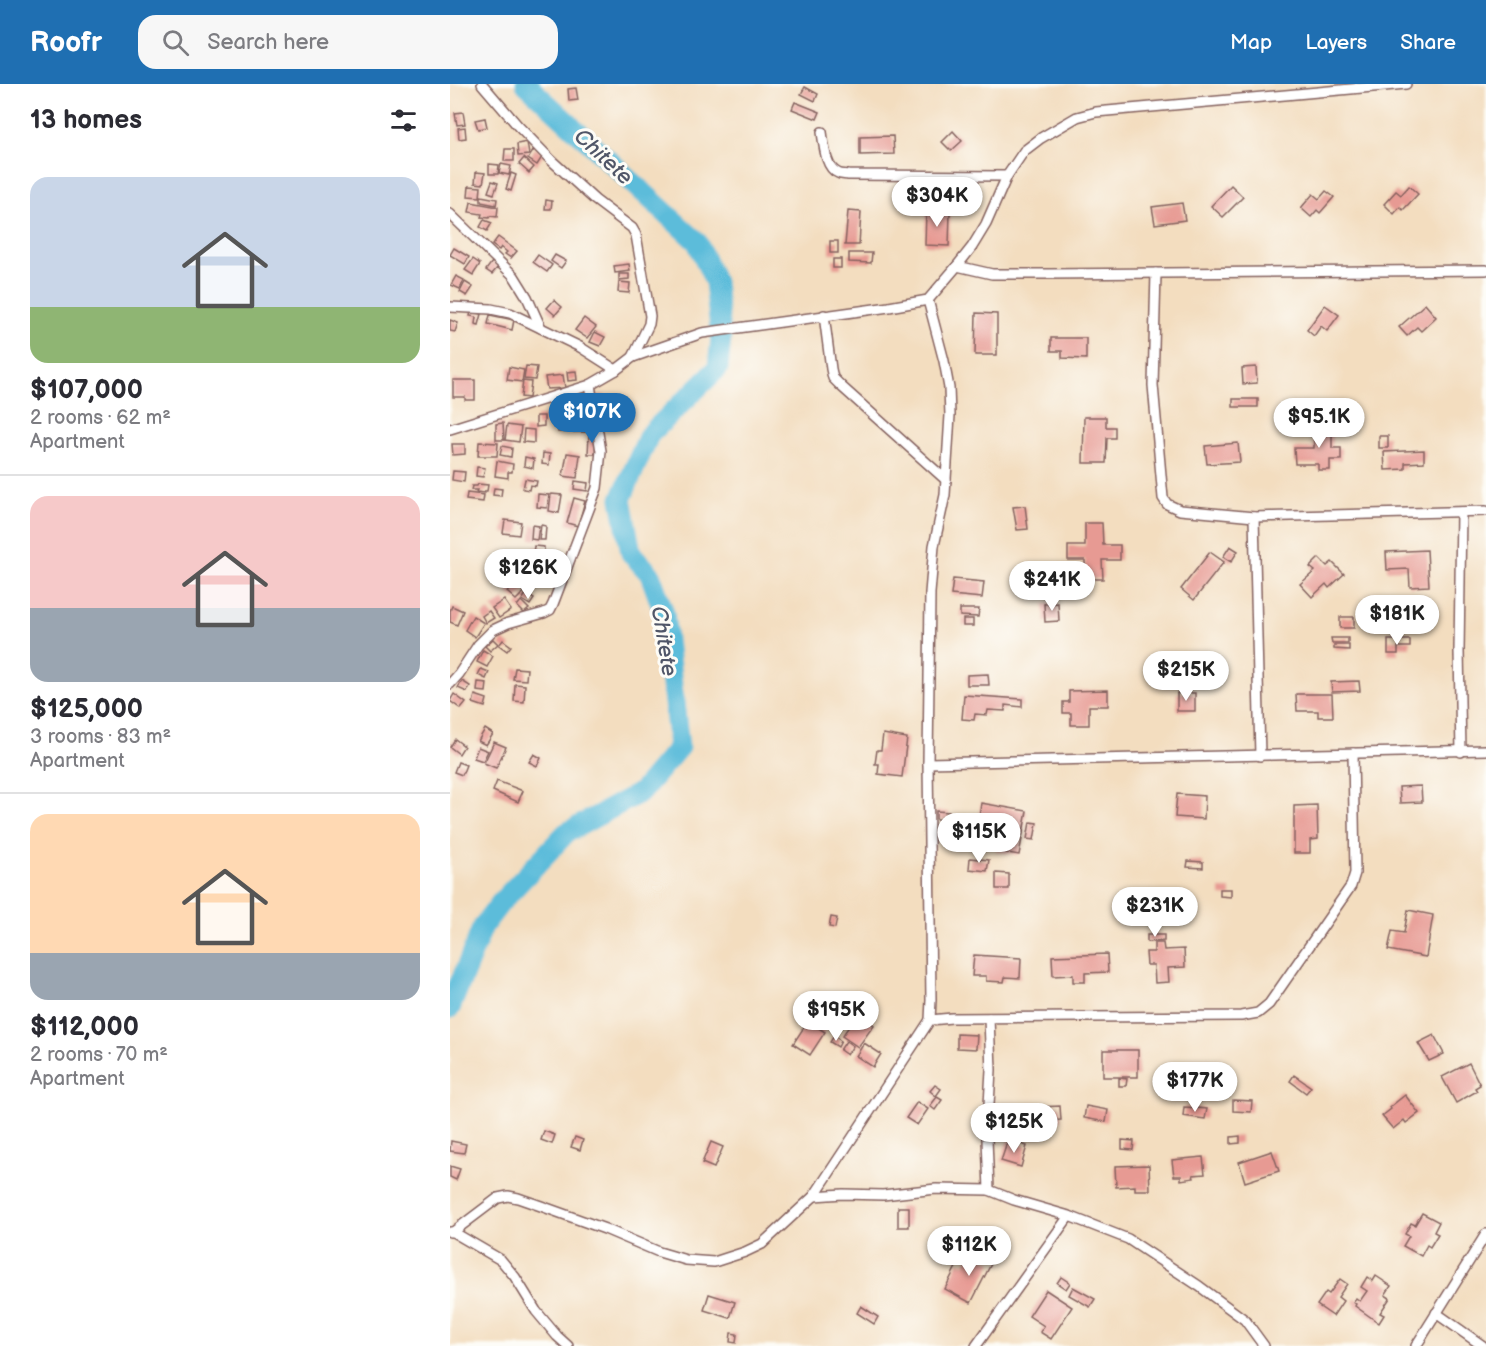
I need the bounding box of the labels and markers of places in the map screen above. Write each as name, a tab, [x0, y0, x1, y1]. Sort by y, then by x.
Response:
pin: $304K	[895, 177, 979, 228]
pin: $107K	[550, 393, 634, 444]
pin: $95.1K	[1270, 398, 1368, 449]
pin: $126K	[486, 549, 570, 600]
pin: $241K	[1010, 561, 1094, 612]
pin: $181K	[1355, 595, 1439, 646]
pin: $215K	[1144, 651, 1228, 702]
pin: $115K	[937, 813, 1021, 864]
pin: $231K	[1113, 887, 1197, 938]
pin: $195K	[794, 991, 878, 1042]
pin: $177K	[1153, 1062, 1237, 1113]
pin: $125K	[972, 1103, 1056, 1154]
pin: $112K	[927, 1226, 1011, 1277]

